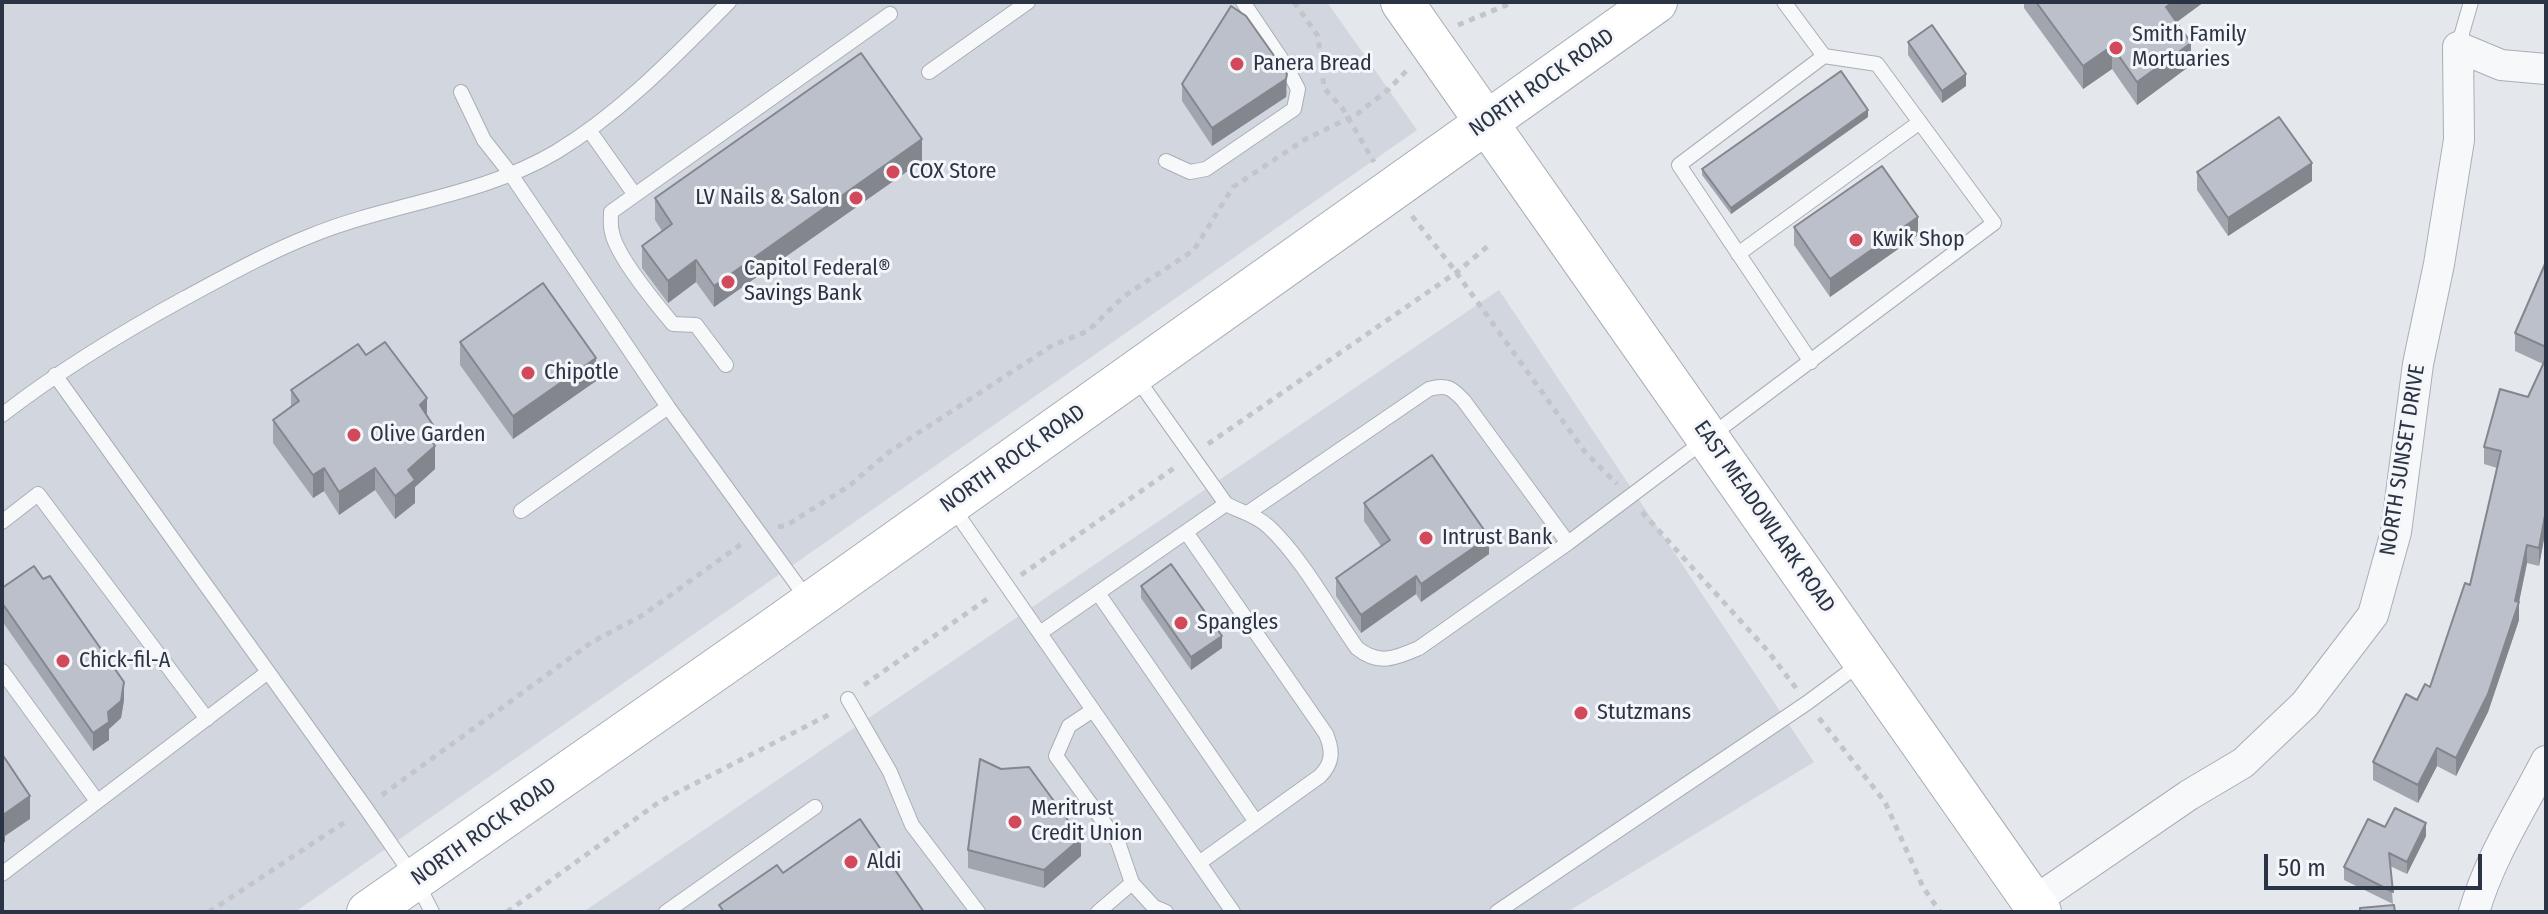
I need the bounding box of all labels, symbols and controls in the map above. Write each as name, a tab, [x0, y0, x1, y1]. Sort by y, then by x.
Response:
place label: Smith Family Mortuaries	[2132, 22, 2246, 74]
street label: NORTH ROCK ROAD	[1464, 23, 1620, 143]
marker: Smith Family Mortuaries	[2107, 39, 2125, 57]
place label: Panera Bread	[1253, 51, 1372, 77]
marker: Panera Bread	[1228, 55, 1246, 73]
place label: COX Store	[909, 159, 996, 185]
marker: COX Store	[884, 163, 902, 181]
place label: LV Nails & Salon	[695, 185, 840, 211]
marker: LV Nails & Salon	[847, 189, 865, 207]
place label: Kwik Shop	[1872, 227, 1965, 253]
marker: Kwik Shop	[1847, 231, 1865, 249]
place label: Capitol Federal® Savings Bank	[744, 256, 891, 308]
marker: Capitol Federal® Savings Bank	[719, 273, 737, 291]
place label: Chipotle	[544, 360, 619, 386]
street label: NORTH SUNSET DRIVE	[2375, 363, 2431, 557]
marker: Chipotle	[519, 364, 537, 382]
street label: NORTH ROCK ROAD	[935, 399, 1091, 519]
street label: EAST MEADOWLARK ROAD	[1688, 416, 1840, 618]
place label: Olive Garden	[370, 422, 486, 448]
marker: Olive Garden	[345, 426, 363, 444]
place label: Intrust Bank	[1442, 525, 1552, 551]
marker: Intrust Bank	[1417, 529, 1435, 547]
place label: Spangles	[1197, 610, 1278, 636]
marker: Spangles	[1172, 614, 1190, 632]
place label: Chick-fil-A	[79, 648, 170, 674]
marker: Chick-fil-A	[54, 652, 72, 670]
place label: Stutzmans	[1597, 700, 1691, 726]
marker: Stutzmans	[1572, 704, 1590, 722]
street label: NORTH ROCK ROAD	[406, 772, 562, 892]
place label: Meritrust Credit Union	[1031, 796, 1143, 848]
marker: Meritrust Credit Union	[1006, 813, 1024, 831]
scale bar	[2268, 838, 2486, 888]
place label: Aldi	[867, 849, 902, 875]
marker: Aldi	[842, 853, 860, 871]
text: 50 m	[2278, 854, 2326, 882]

